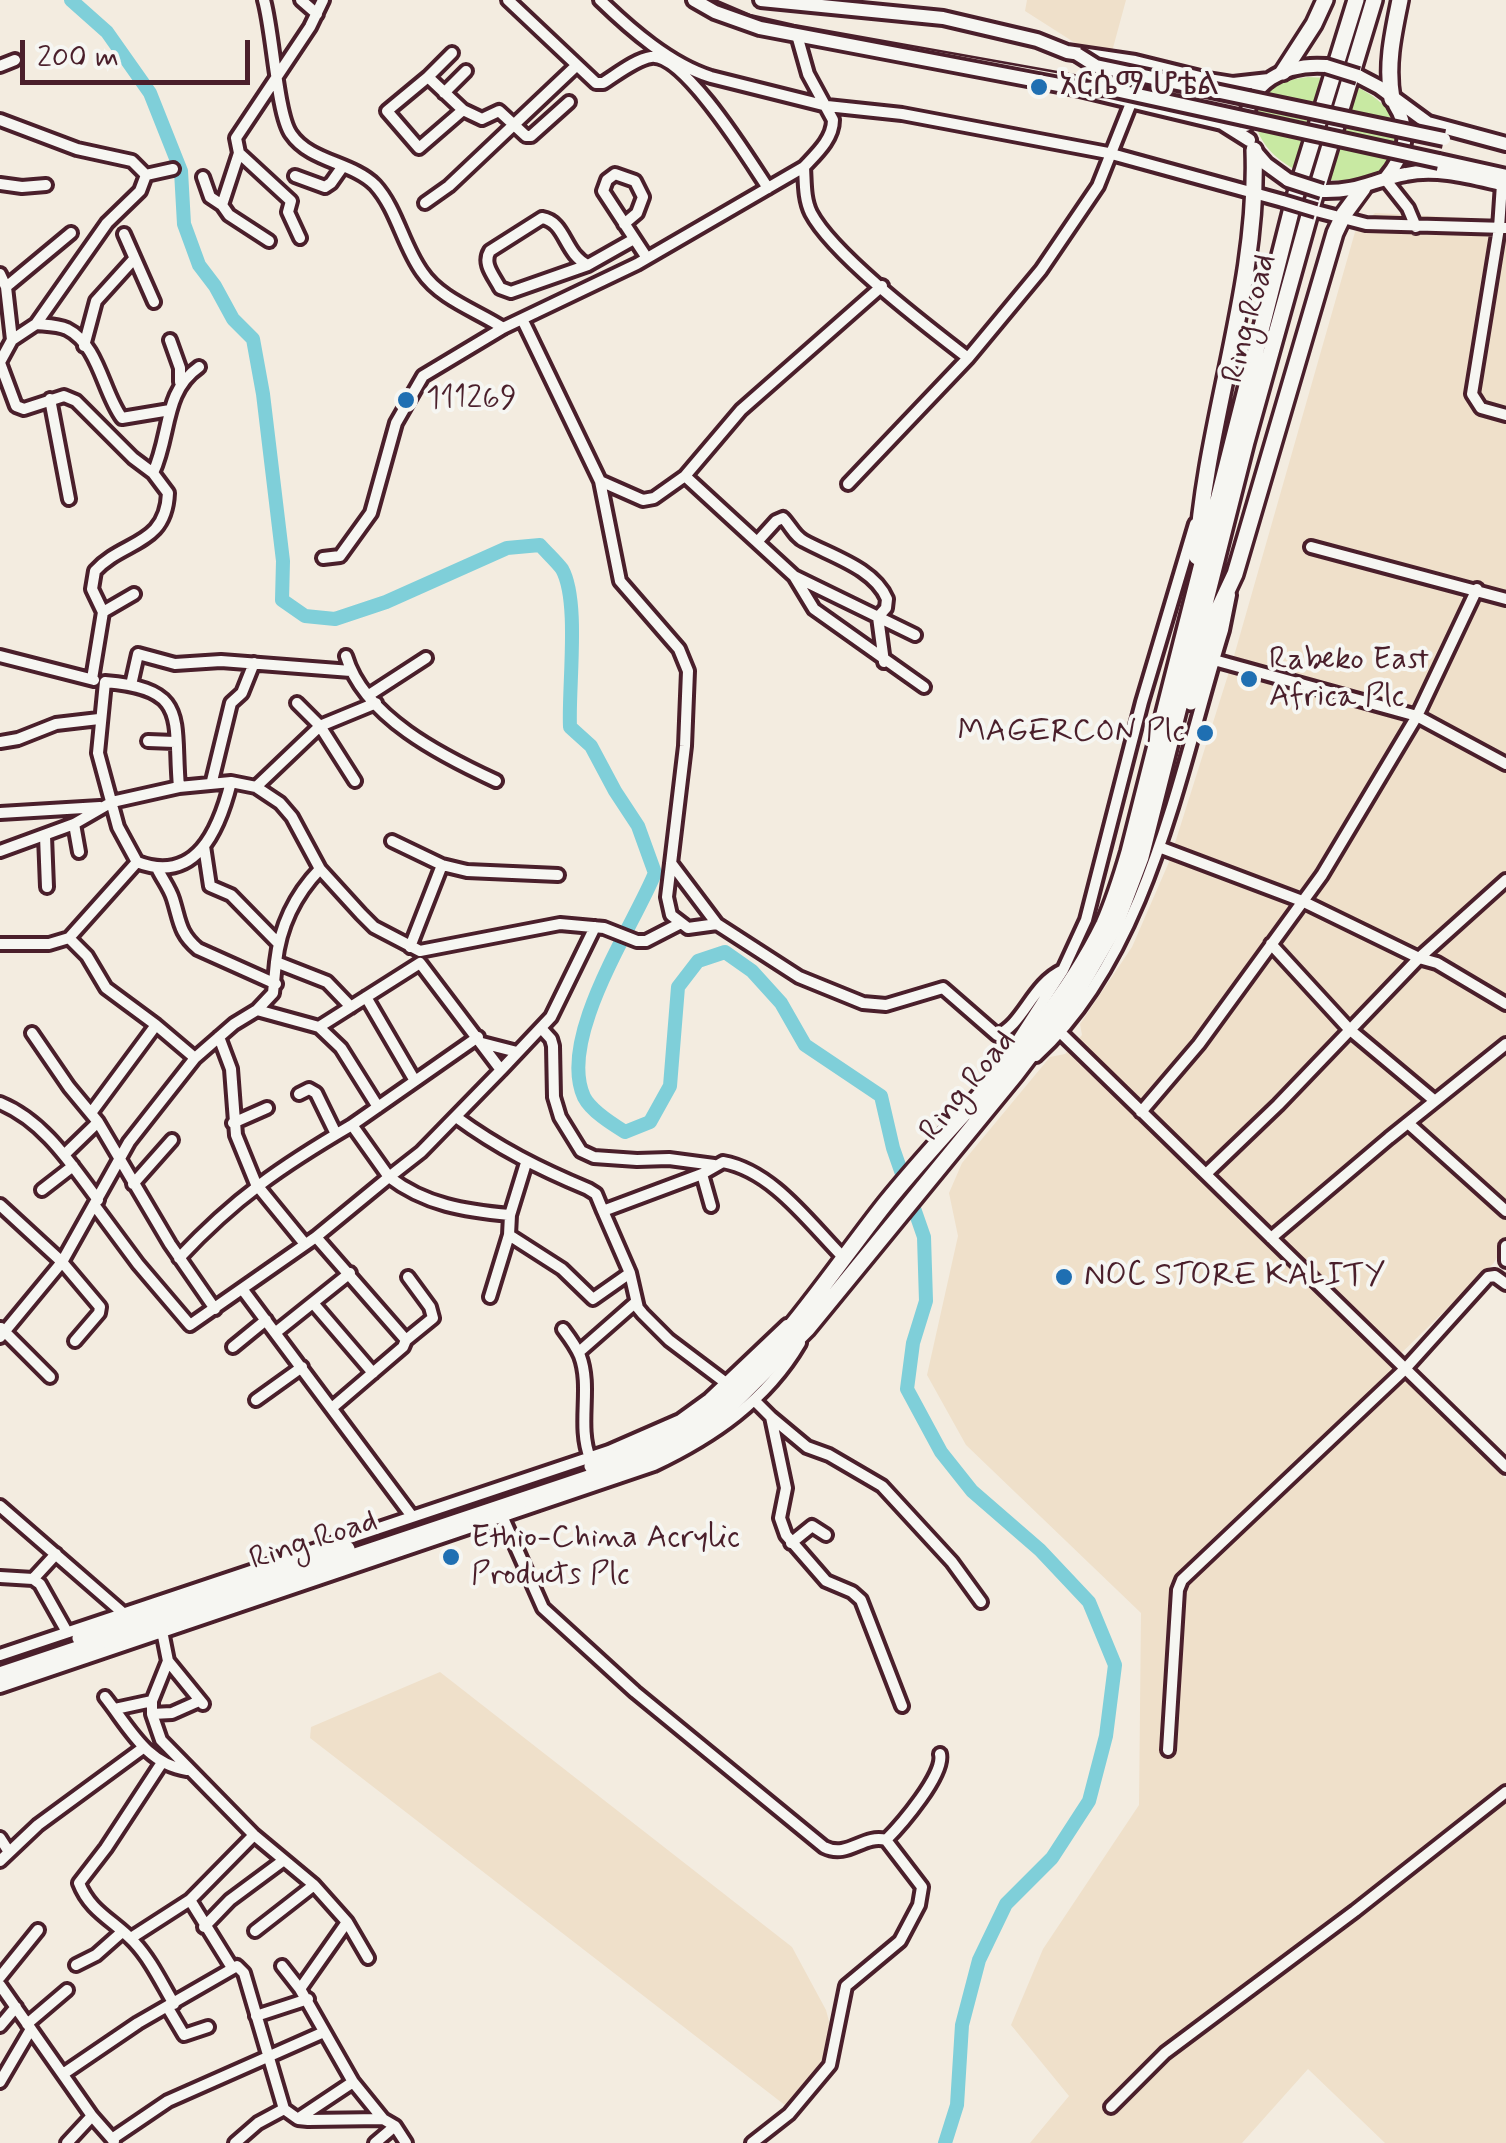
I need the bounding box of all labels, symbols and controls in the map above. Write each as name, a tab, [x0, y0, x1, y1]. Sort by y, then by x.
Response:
scale bar	[25, 20, 255, 82]
text: 200 m	[37, 38, 119, 77]
place label: አርሴማ ሆቴል	[1059, 68, 1218, 106]
marker: አርሴማ ሆቴል	[1028, 76, 1050, 98]
street label: Ring Road	[1215, 250, 1287, 388]
place label: 111269	[426, 381, 517, 419]
marker: 111269	[395, 389, 417, 411]
place label: Rabeko East Africa Plc	[1269, 642, 1429, 717]
marker: Rabeko East Africa Plc	[1238, 668, 1260, 690]
place label: MAGERCON Plc	[957, 714, 1185, 752]
marker: MAGERCON Plc	[1194, 722, 1216, 744]
street label: Ring Road	[912, 1024, 1026, 1150]
place label: NOC STORE KALITY	[1084, 1258, 1386, 1296]
marker: NOC STORE KALITY	[1053, 1266, 1075, 1288]
street label: Ring Road	[245, 1503, 383, 1581]
place label: Ethio-China Acrylic Products Plc	[471, 1520, 740, 1595]
marker: Ethio-China Acrylic Products Plc	[440, 1546, 462, 1568]

